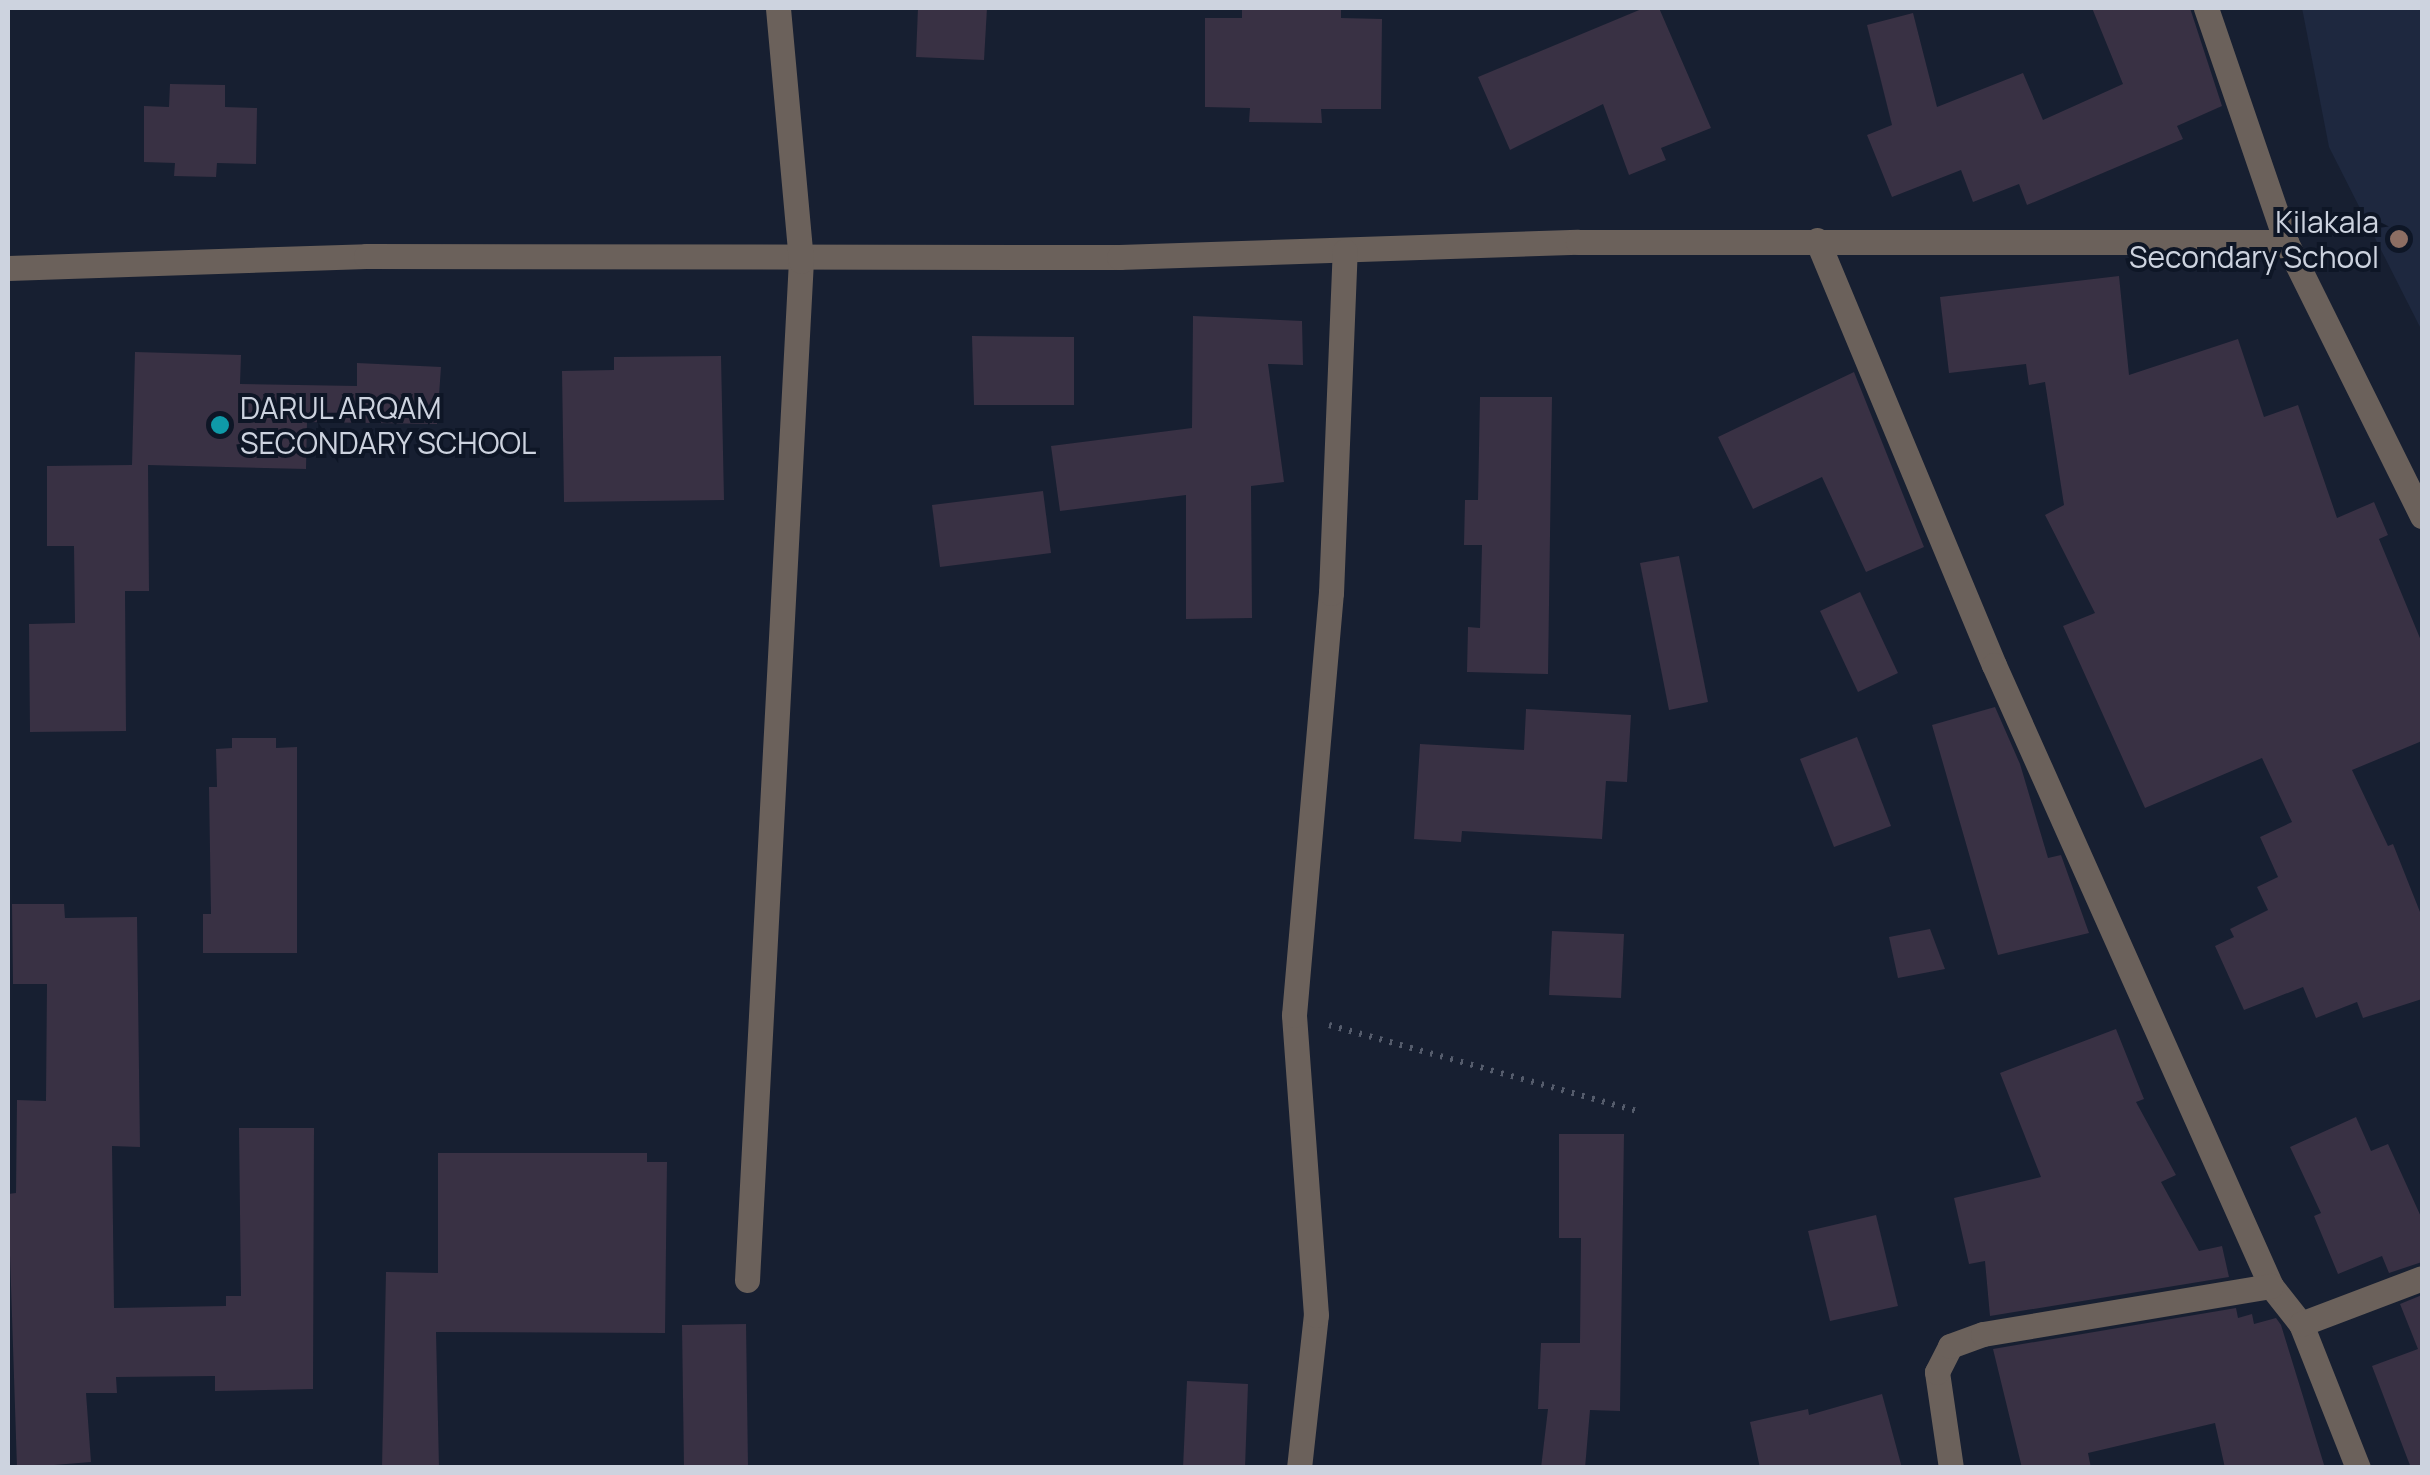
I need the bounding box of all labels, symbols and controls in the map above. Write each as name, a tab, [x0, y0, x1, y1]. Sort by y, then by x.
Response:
place label: Kilakala Secondary School	[2129, 204, 2379, 274]
marker: Kilakala Secondary School	[2388, 228, 2410, 250]
place label: DARUL ARQAM SECONDARY SCHOOL	[240, 390, 538, 460]
marker: DARUL ARQAM SECONDARY SCHOOL	[209, 414, 231, 436]

